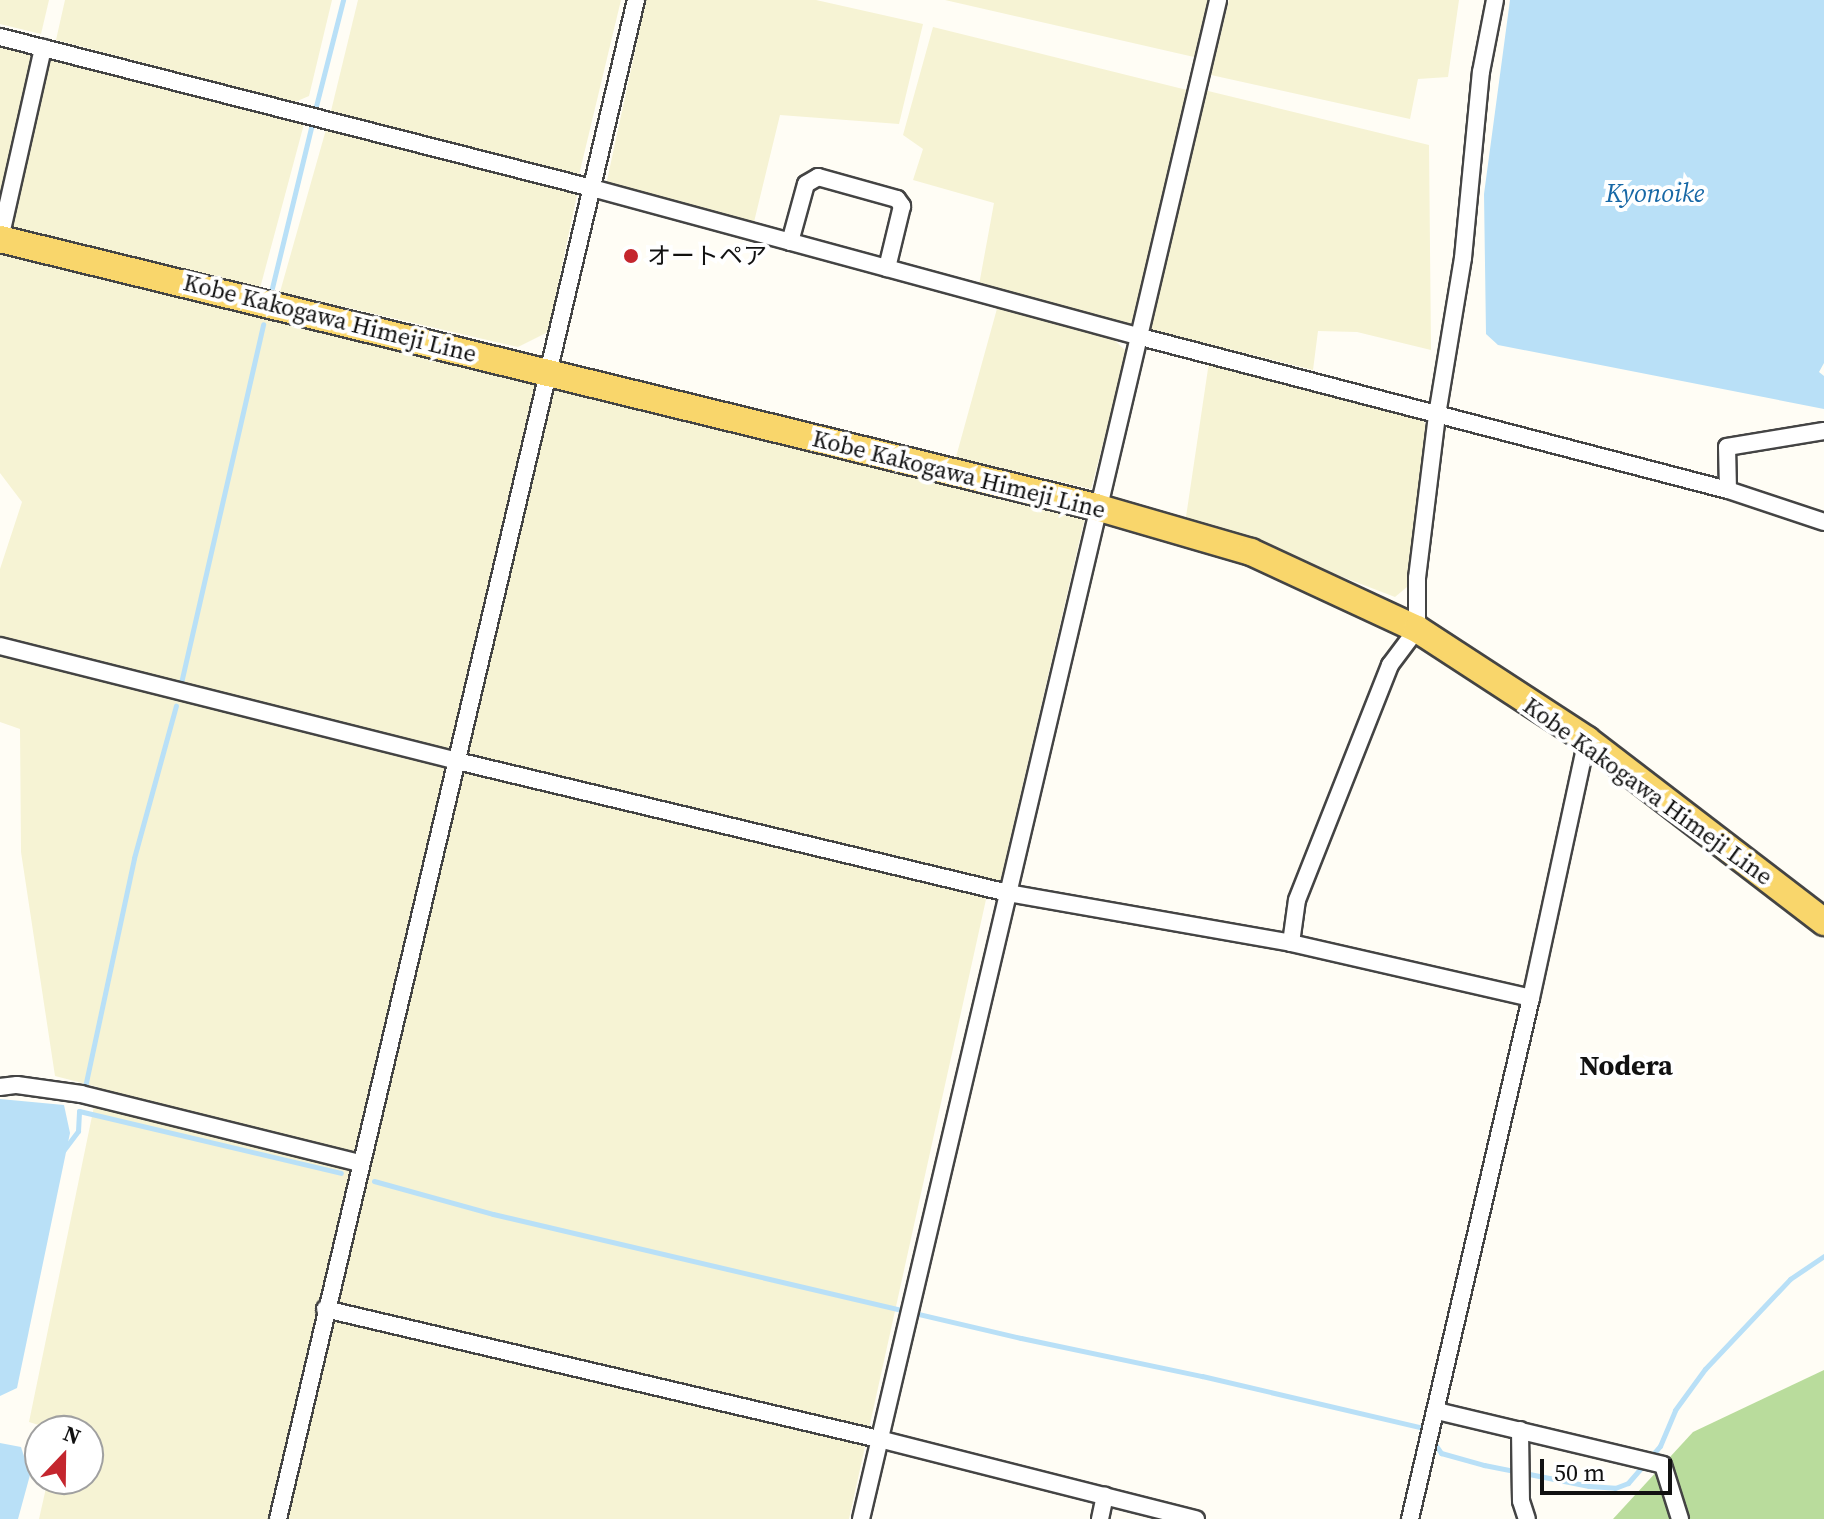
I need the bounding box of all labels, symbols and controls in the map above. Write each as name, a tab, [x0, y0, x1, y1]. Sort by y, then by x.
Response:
water label: Kyonoike	[1606, 178, 1704, 210]
place label: オートペア	[647, 242, 767, 270]
marker: オートペア	[622, 247, 640, 265]
street label: Kobe Kakogawa Himeji Line	[181, 268, 479, 368]
street label: Kobe Kakogawa Himeji Line	[810, 424, 1108, 524]
street label: Kobe Kakogawa Himeji Line	[1518, 691, 1778, 891]
district label: Nodera	[1579, 1048, 1673, 1082]
north arrow	[24, 1415, 104, 1495]
text: N	[59, 1418, 85, 1452]
scale bar	[1544, 1443, 1676, 1493]
text: 50 m	[1554, 1456, 1605, 1489]

